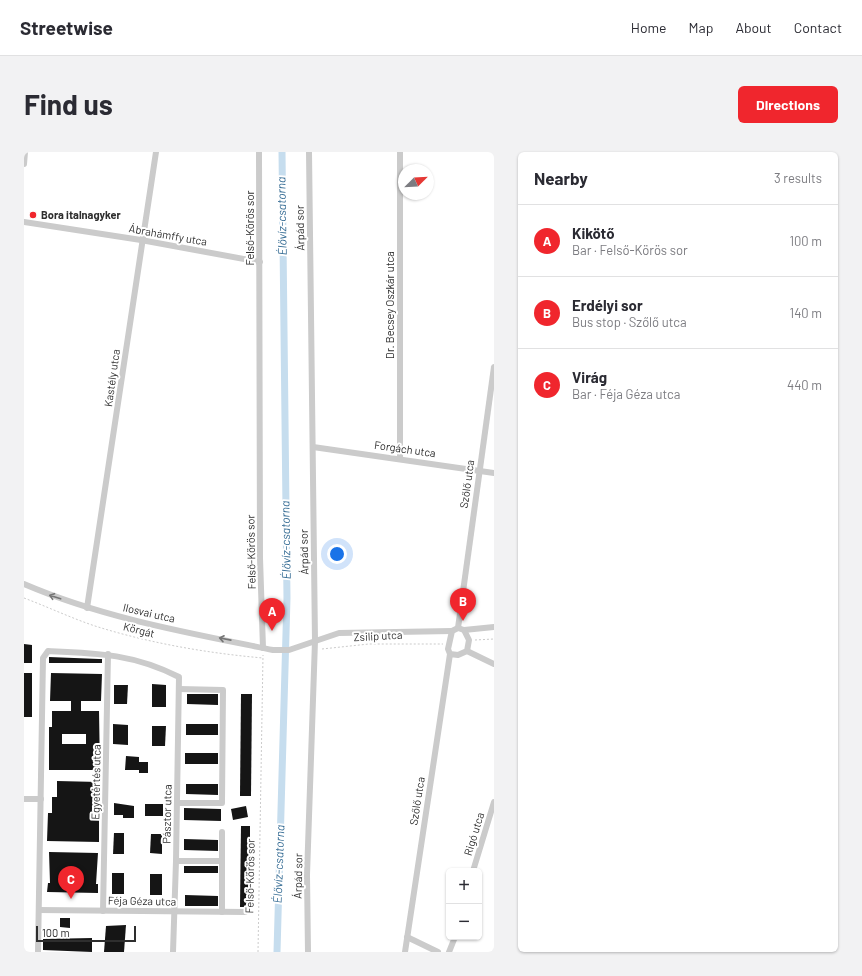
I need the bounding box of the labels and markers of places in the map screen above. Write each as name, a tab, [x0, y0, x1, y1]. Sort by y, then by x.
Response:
place label: Bora italnagyker	[41, 208, 121, 221]
marker: Bora italnagyker	[28, 210, 38, 220]
pin: B	[450, 588, 476, 621]
pin: A	[259, 598, 285, 631]
pin: C	[58, 866, 84, 899]

